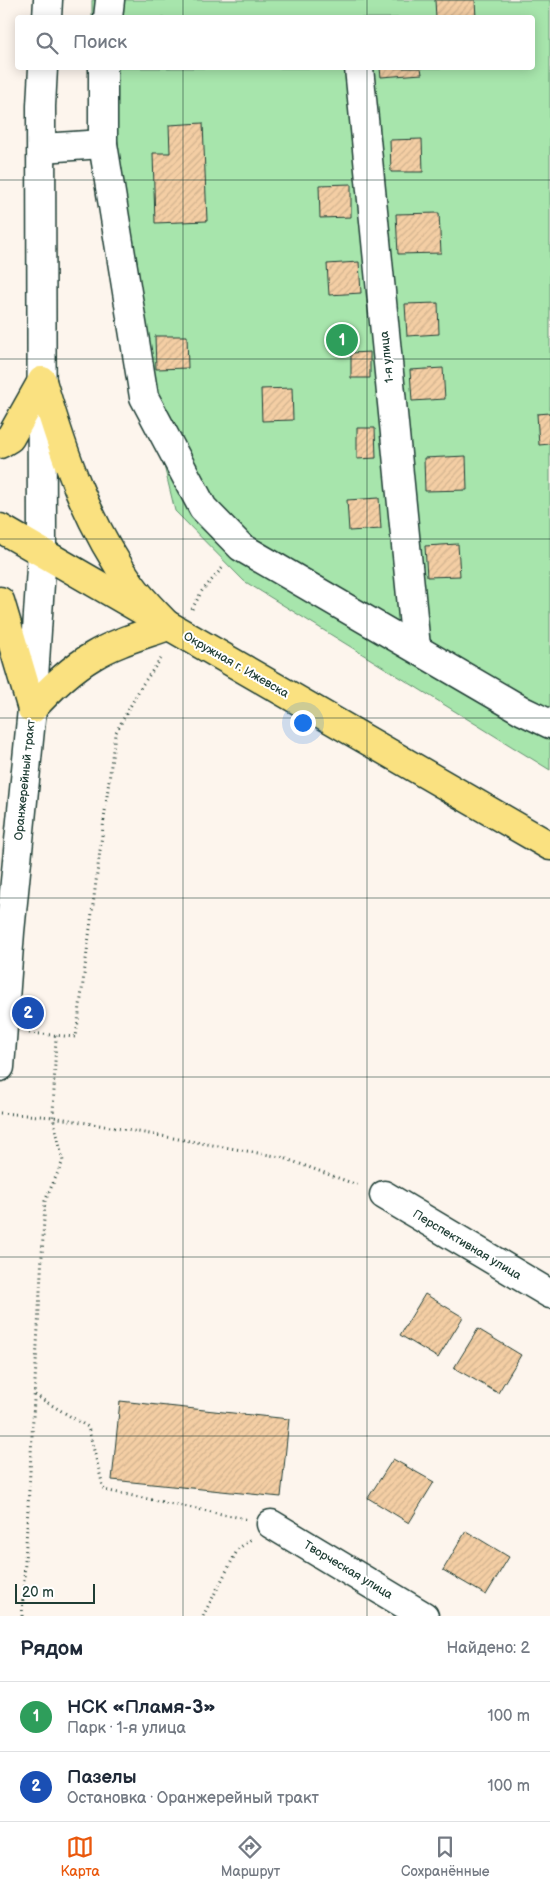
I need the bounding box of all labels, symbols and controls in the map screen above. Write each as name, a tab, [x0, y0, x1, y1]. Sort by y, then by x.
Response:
search box	[15, 15, 535, 70]
icon: search	[33, 29, 61, 57]
text: Поиск	[73, 31, 127, 54]
pin: 1	[326, 321, 358, 359]
street label: 1-я улица	[377, 330, 397, 384]
street label: Окружная г. Ижевска	[181, 629, 291, 701]
your location	[290, 710, 316, 736]
street label: Оранжерейный тракт	[11, 718, 39, 841]
pin: 2	[12, 994, 44, 1032]
street label: Перспективная улица	[410, 1207, 524, 1283]
street label: Творческая улица	[301, 1537, 395, 1603]
scale bar	[15, 1581, 95, 1604]
text: 20 m	[22, 1584, 54, 1601]
text: Рядом	[20, 1636, 83, 1661]
text: Найдено: 2	[446, 1639, 530, 1658]
text: НСК «Пламя-3»	[67, 1696, 216, 1719]
text: 1	[33, 1707, 39, 1726]
text: 100 m	[487, 1707, 530, 1726]
text: Парк · 1-я улица	[67, 1719, 186, 1738]
text: Пазелы	[67, 1766, 137, 1789]
text: 2	[31, 1777, 41, 1796]
text: 100 m	[487, 1777, 530, 1796]
text: Остановка · Оранжерейный тракт	[67, 1789, 319, 1808]
tab: Карта	[60, 1833, 100, 1880]
tab: Маршрут	[221, 1833, 280, 1880]
tab: Сохранённые	[401, 1833, 490, 1880]

